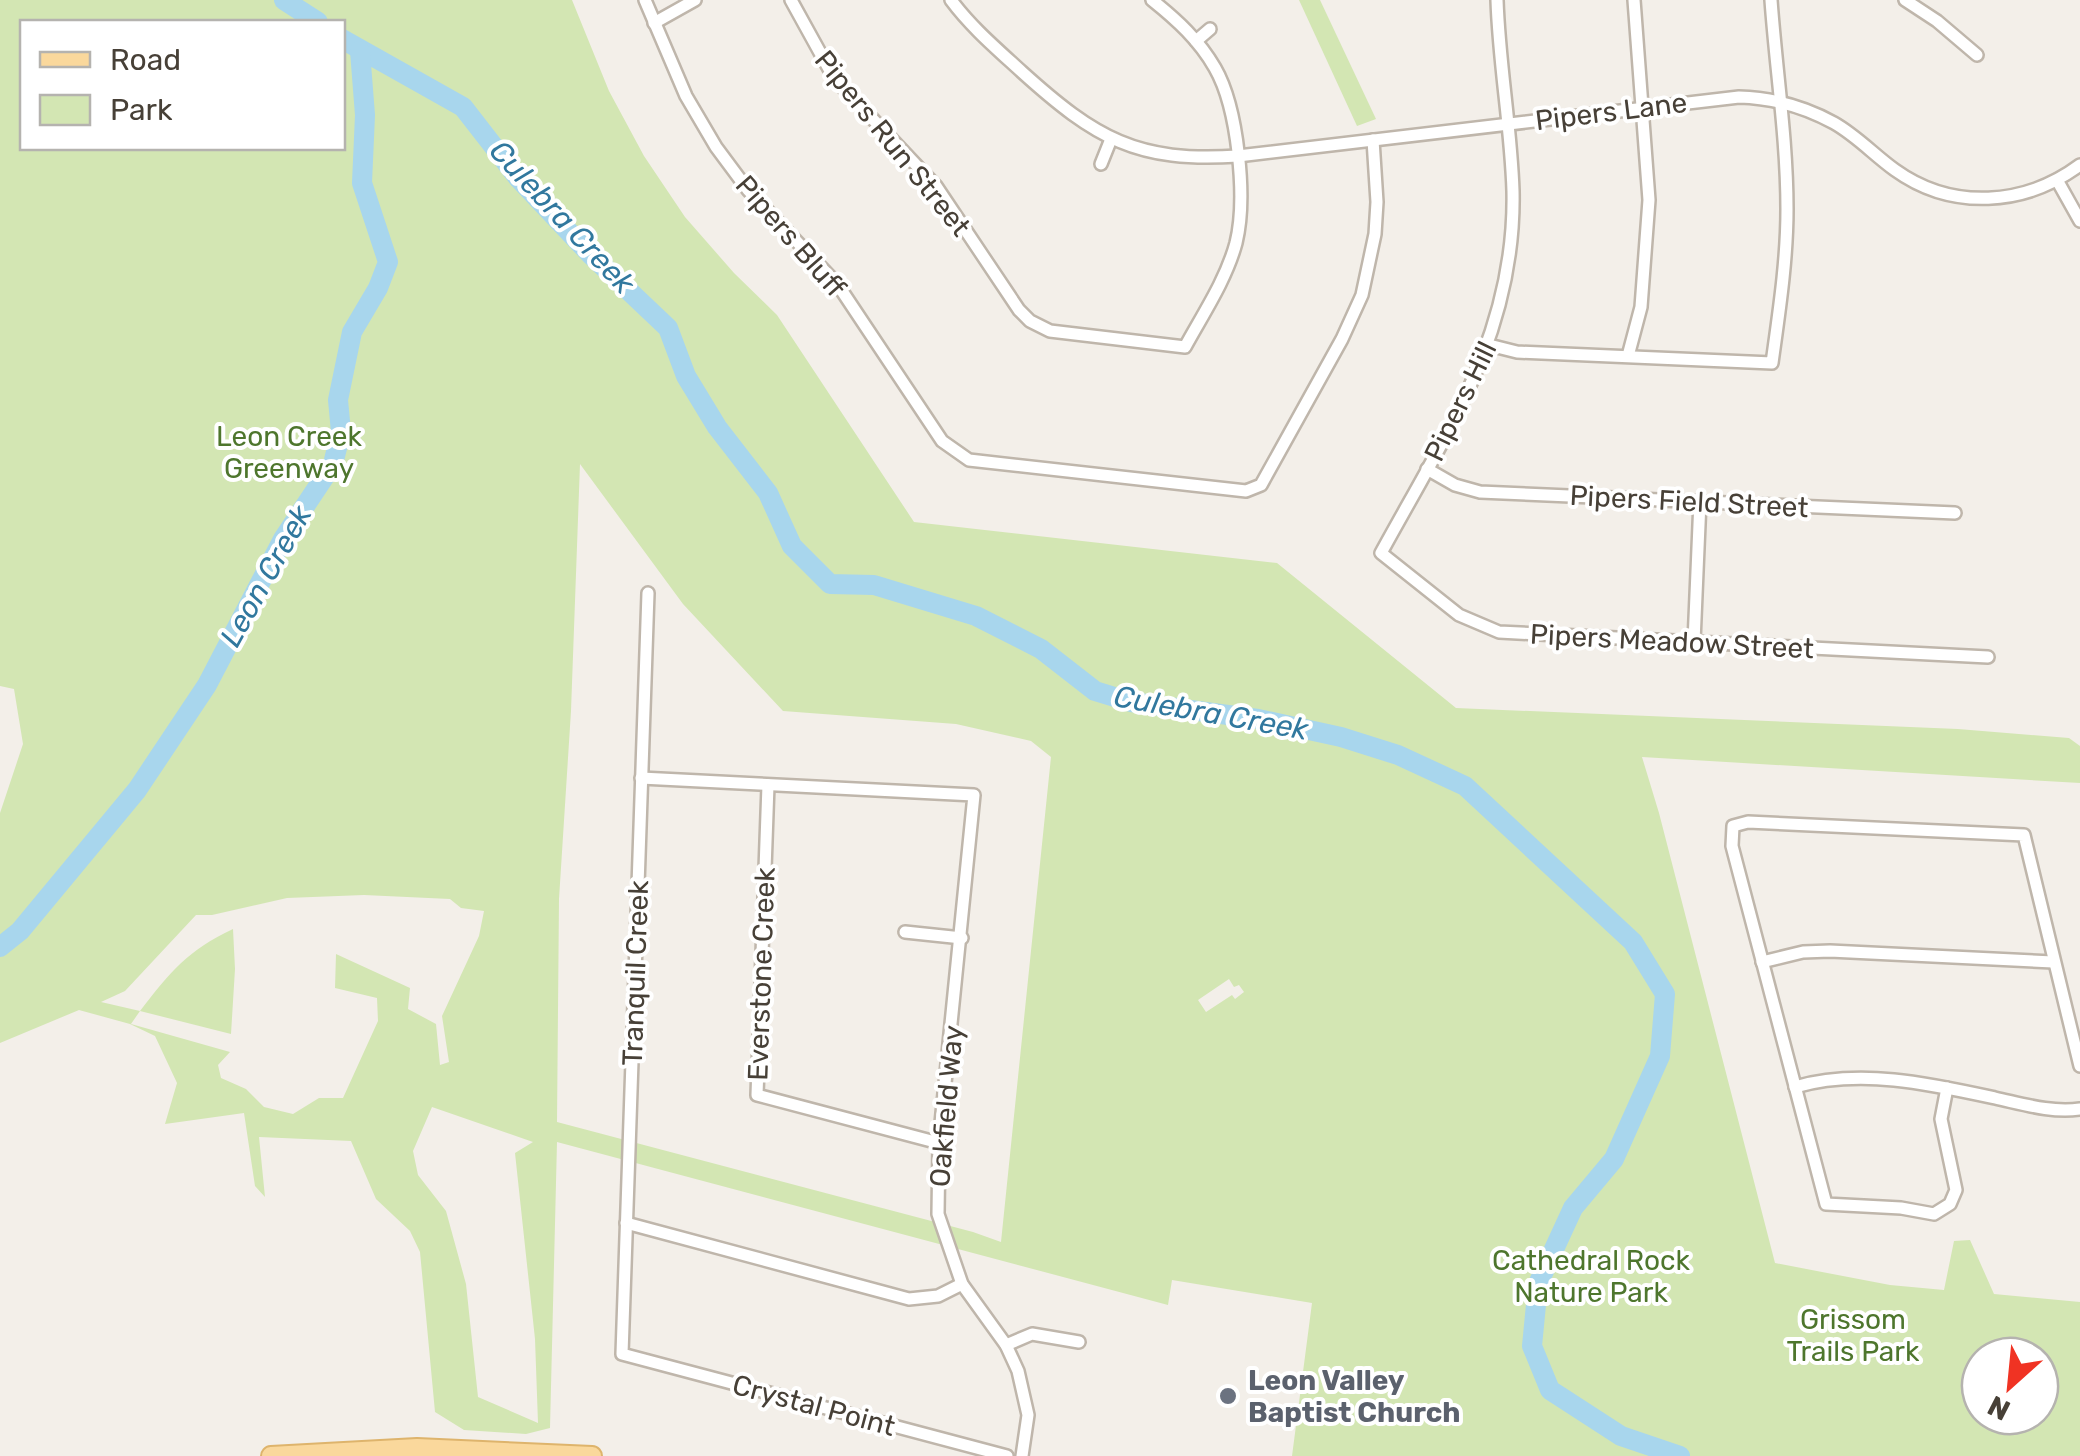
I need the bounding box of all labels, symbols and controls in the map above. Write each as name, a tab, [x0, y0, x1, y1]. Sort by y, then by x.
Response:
legend	[20, 20, 345, 150]
text: Road	[110, 42, 181, 78]
street label: Pipers Run Street	[808, 44, 977, 243]
street label: Pipers Lane	[1533, 86, 1689, 137]
text: Park	[110, 92, 173, 128]
water label: Culebra Creek	[482, 133, 643, 302]
street label: Pipers Bluff	[729, 169, 853, 304]
street label: Pipers Hill	[1417, 336, 1504, 467]
park label: Leon Creek Greenway	[216, 420, 362, 485]
street label: Pipers Field Street	[1569, 479, 1809, 524]
water label: Leon Creek	[212, 499, 320, 653]
street label: Pipers Meadow Street	[1529, 618, 1815, 665]
water label: Culebra Creek	[1111, 678, 1311, 748]
street label: Everstone Creek	[741, 866, 782, 1081]
street label: Tranquil Creek	[616, 879, 655, 1066]
street label: Oakfield Way	[923, 1024, 970, 1188]
park label: Cathedral Rock Nature Park	[1492, 1244, 1691, 1309]
park label: Grissom Trails Park	[1787, 1303, 1920, 1368]
north arrow	[1960, 1336, 2060, 1436]
place label: Leon Valley Baptist Church	[1248, 1364, 1460, 1429]
street label: Crystal Point	[729, 1368, 899, 1443]
marker: Leon Valley Baptist Church	[1217, 1385, 1239, 1407]
text: N	[1982, 1389, 2015, 1427]

